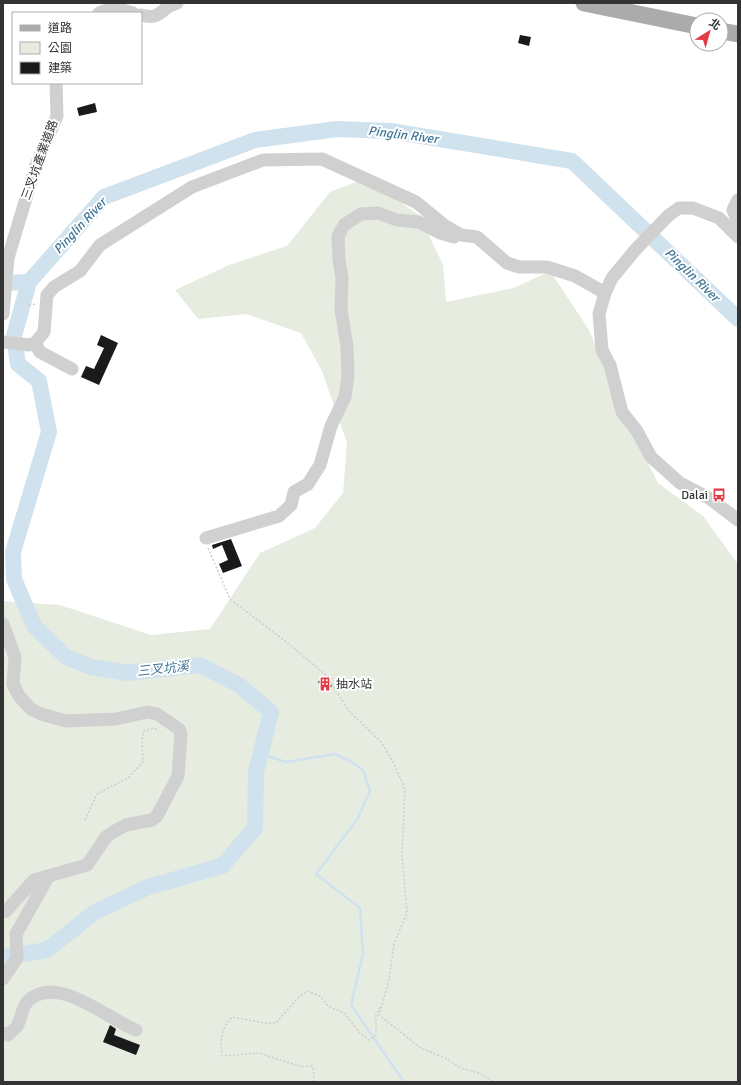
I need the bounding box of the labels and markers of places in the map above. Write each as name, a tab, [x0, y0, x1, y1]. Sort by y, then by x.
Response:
bus stop icon: Dalai	[711, 487, 727, 503]
place label: Dalai	[681, 488, 708, 503]
building icon: 抽水站	[317, 676, 333, 692]
place label: 抽水站	[336, 677, 372, 692]

